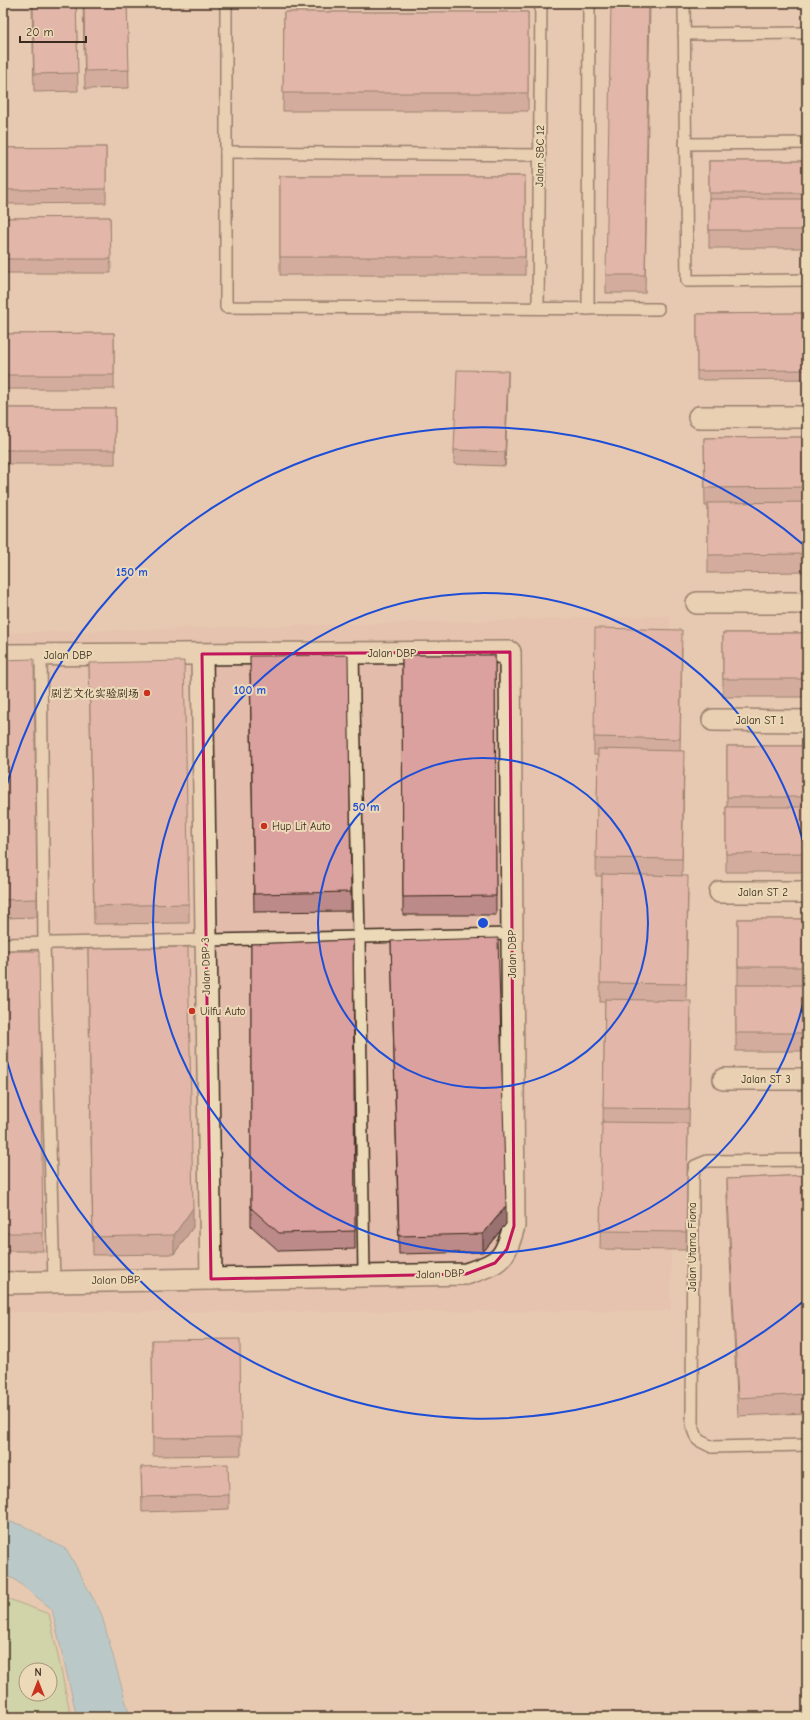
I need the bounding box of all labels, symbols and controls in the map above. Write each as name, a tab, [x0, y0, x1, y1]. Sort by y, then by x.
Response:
scale bar	[20, 18, 86, 44]
text: 20 m	[26, 25, 54, 39]
street label: Jalan SBC 12	[533, 125, 547, 187]
text: 150 m	[116, 565, 148, 579]
street label: Jalan DBP	[368, 647, 416, 660]
street label: Jalan DBP	[44, 649, 92, 662]
text: 100 m	[234, 683, 266, 697]
place label: 剧艺文化实验剧场	[51, 687, 139, 700]
marker: 剧艺文化实验剧场	[142, 688, 152, 698]
street label: Jalan ST 1	[736, 714, 784, 727]
text: 50 m	[352, 800, 380, 814]
place label: Hup Lit Auto	[272, 820, 331, 833]
marker: Hup Lit Auto	[259, 821, 269, 831]
street label: Jalan ST 2	[738, 886, 788, 899]
centre of rings	[476, 916, 490, 930]
street label: Jalan DBP	[506, 930, 519, 978]
street label: Jalan DBP 3	[199, 937, 213, 995]
place label: Uilfu Auto	[200, 1005, 246, 1018]
marker: Uilfu Auto	[187, 1006, 197, 1016]
street label: Jalan ST 3	[741, 1073, 791, 1086]
street label: Jalan Utama Fiona	[686, 1202, 699, 1292]
street label: Jalan DBP	[416, 1267, 464, 1281]
street label: Jalan DBP	[92, 1273, 140, 1287]
north arrow	[18, 1662, 58, 1702]
text: N	[34, 1666, 42, 1679]

